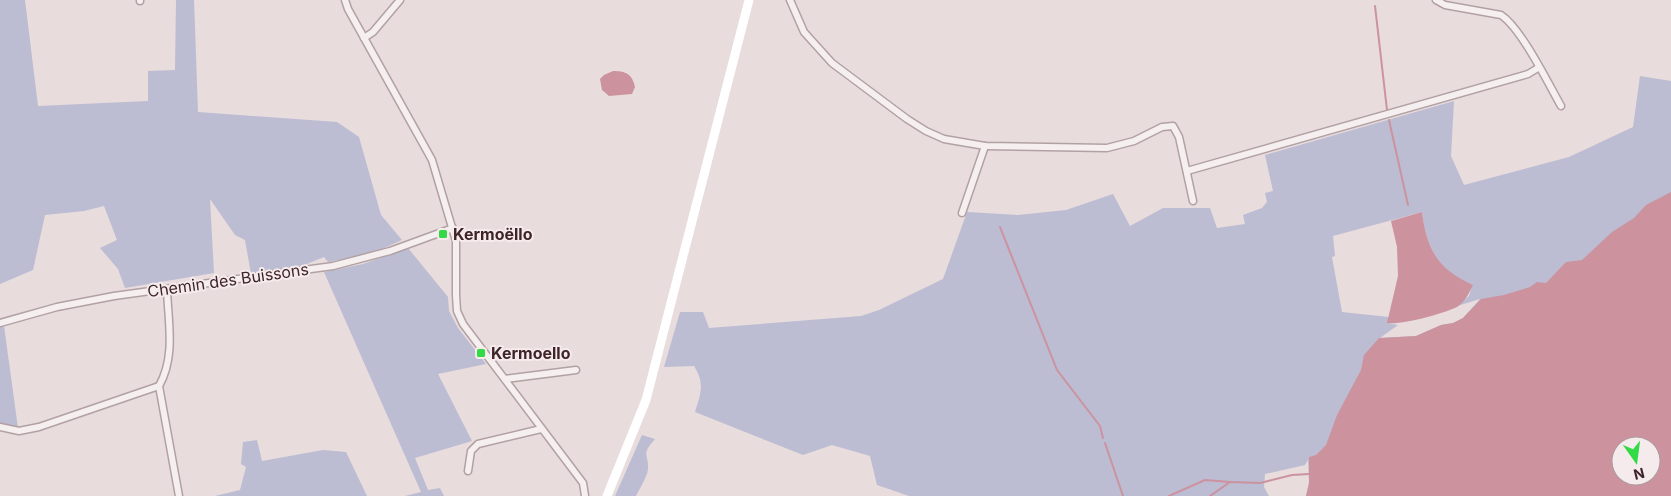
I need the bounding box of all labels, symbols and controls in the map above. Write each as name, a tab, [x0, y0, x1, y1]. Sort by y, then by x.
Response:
place label: Kermoëllo	[453, 224, 533, 244]
marker: Kermoëllo	[437, 228, 449, 240]
street label: Chemin des Buissons	[146, 259, 310, 301]
place label: Kermoello	[491, 343, 571, 363]
marker: Kermoello	[475, 347, 487, 359]
north arrow	[1611, 436, 1661, 486]
text: N	[1632, 465, 1646, 484]

